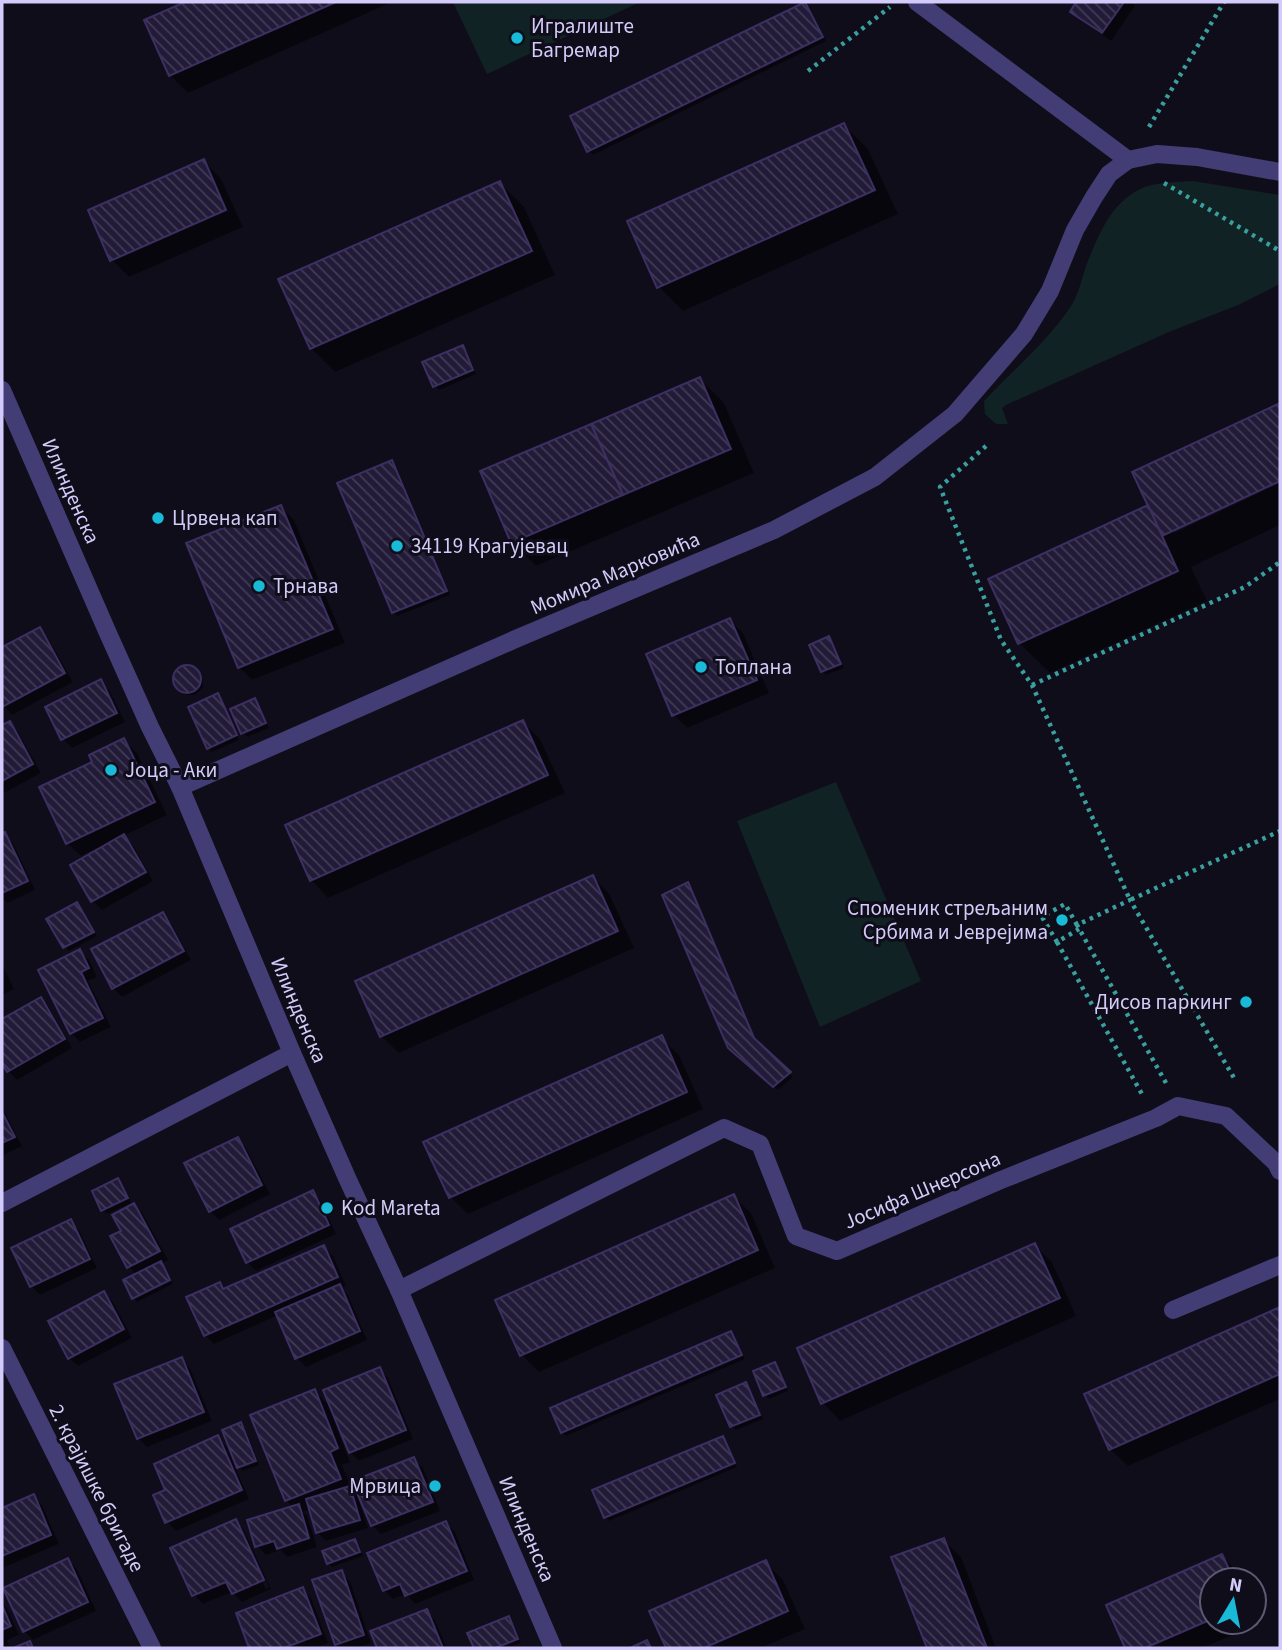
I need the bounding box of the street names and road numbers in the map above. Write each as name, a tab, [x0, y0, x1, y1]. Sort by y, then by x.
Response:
street label: Илинденска	[34, 434, 108, 548]
street label: Момира Марковића	[526, 524, 704, 622]
street label: Илинденска	[263, 952, 335, 1068]
street label: Јосифа Шнерсона	[839, 1143, 1005, 1237]
street label: 2. крајишке бригаде	[42, 1399, 152, 1577]
street label: Илинденска	[491, 1471, 563, 1587]

